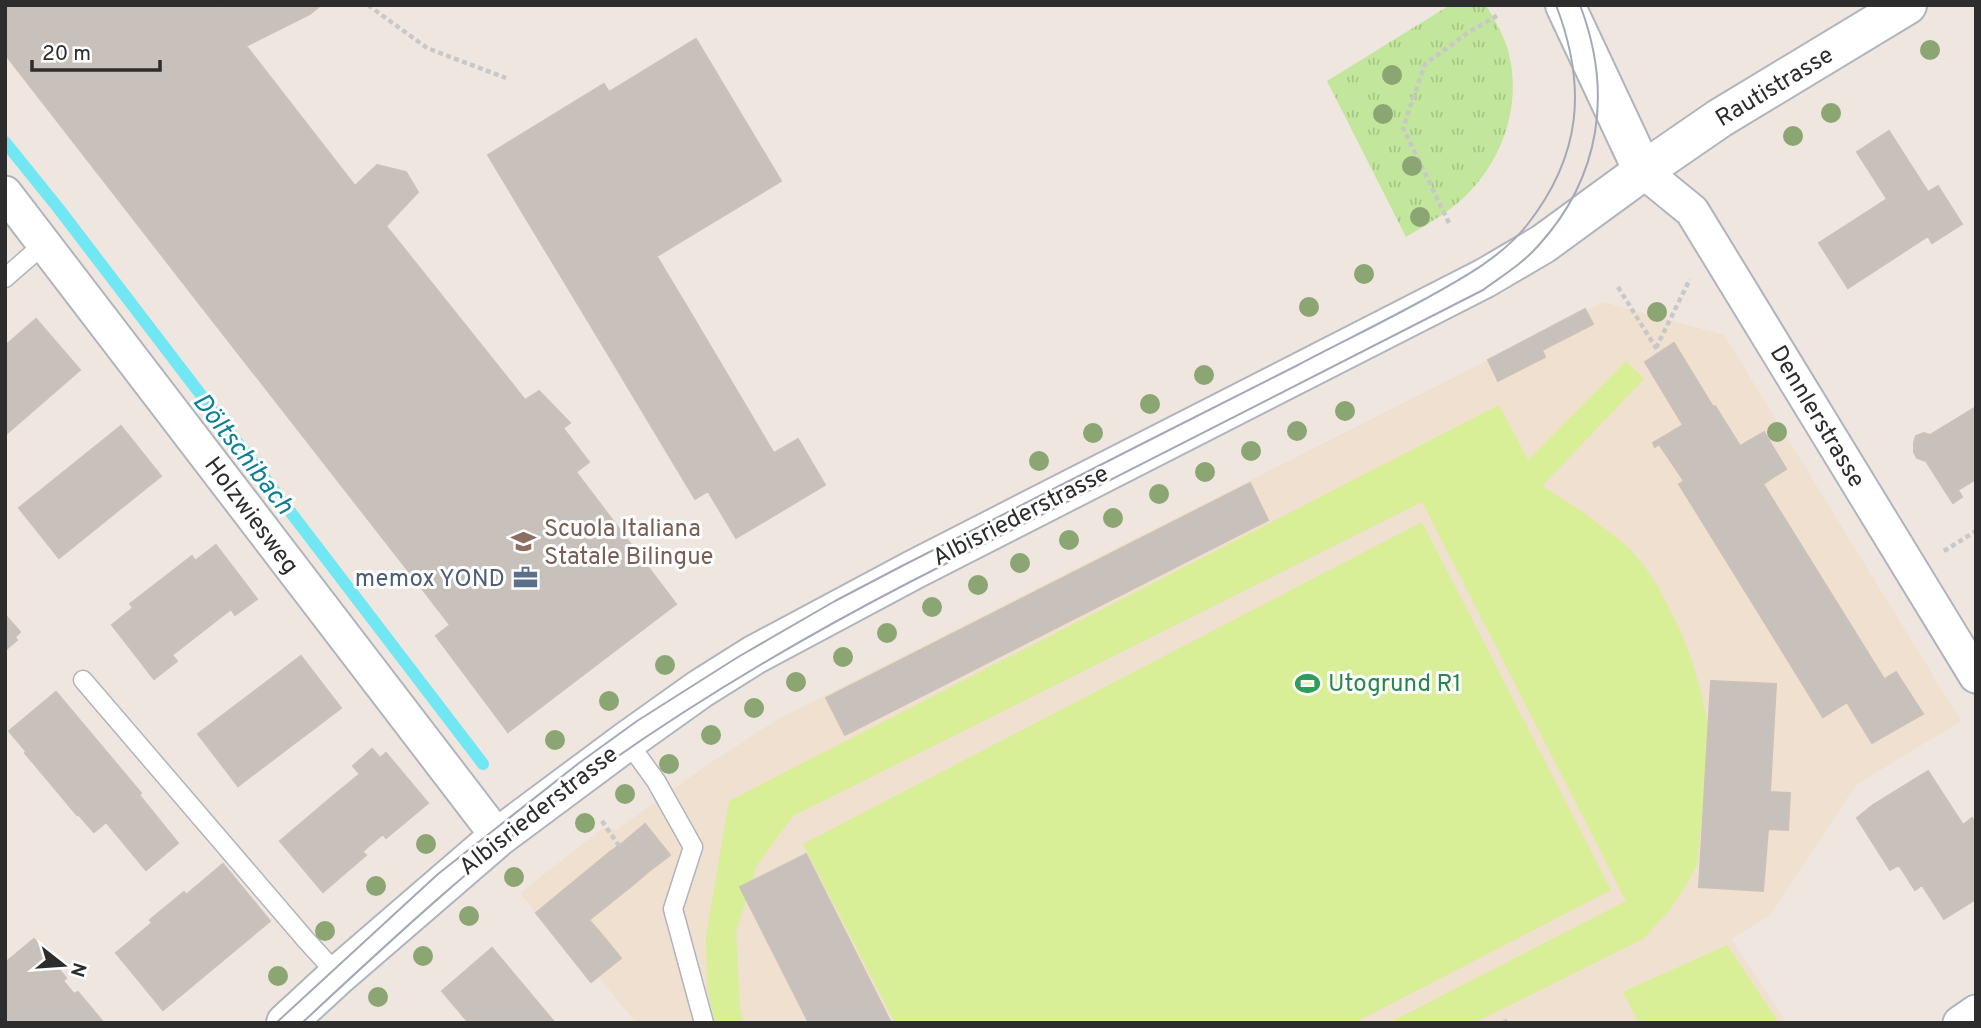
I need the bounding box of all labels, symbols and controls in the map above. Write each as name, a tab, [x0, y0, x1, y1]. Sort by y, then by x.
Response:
scale bar	[32, 28, 159, 72]
text: 20 m	[42, 41, 91, 68]
street label: Rautistrasse	[1711, 41, 1839, 135]
street label: Dennlerstrasse	[1762, 340, 1871, 494]
water label: Döltschibach	[184, 387, 300, 522]
street label: Holzwiesweg	[197, 452, 304, 581]
street label: Albisriederstrasse	[928, 459, 1114, 574]
place label: Scuola Italiana Statale Bilingue	[544, 515, 713, 573]
school or university icon: Scuola Italiana Statale Bilingue	[510, 528, 538, 556]
office icon: memox YOND	[511, 564, 539, 592]
place label: memox YOND	[355, 565, 505, 595]
sports icon: Utogrund R1	[1294, 669, 1322, 697]
place label: Utogrund R1	[1328, 670, 1462, 700]
street label: Albisriederstrasse	[454, 740, 625, 883]
north arrow	[28, 930, 98, 1000]
text: N	[64, 959, 91, 979]

